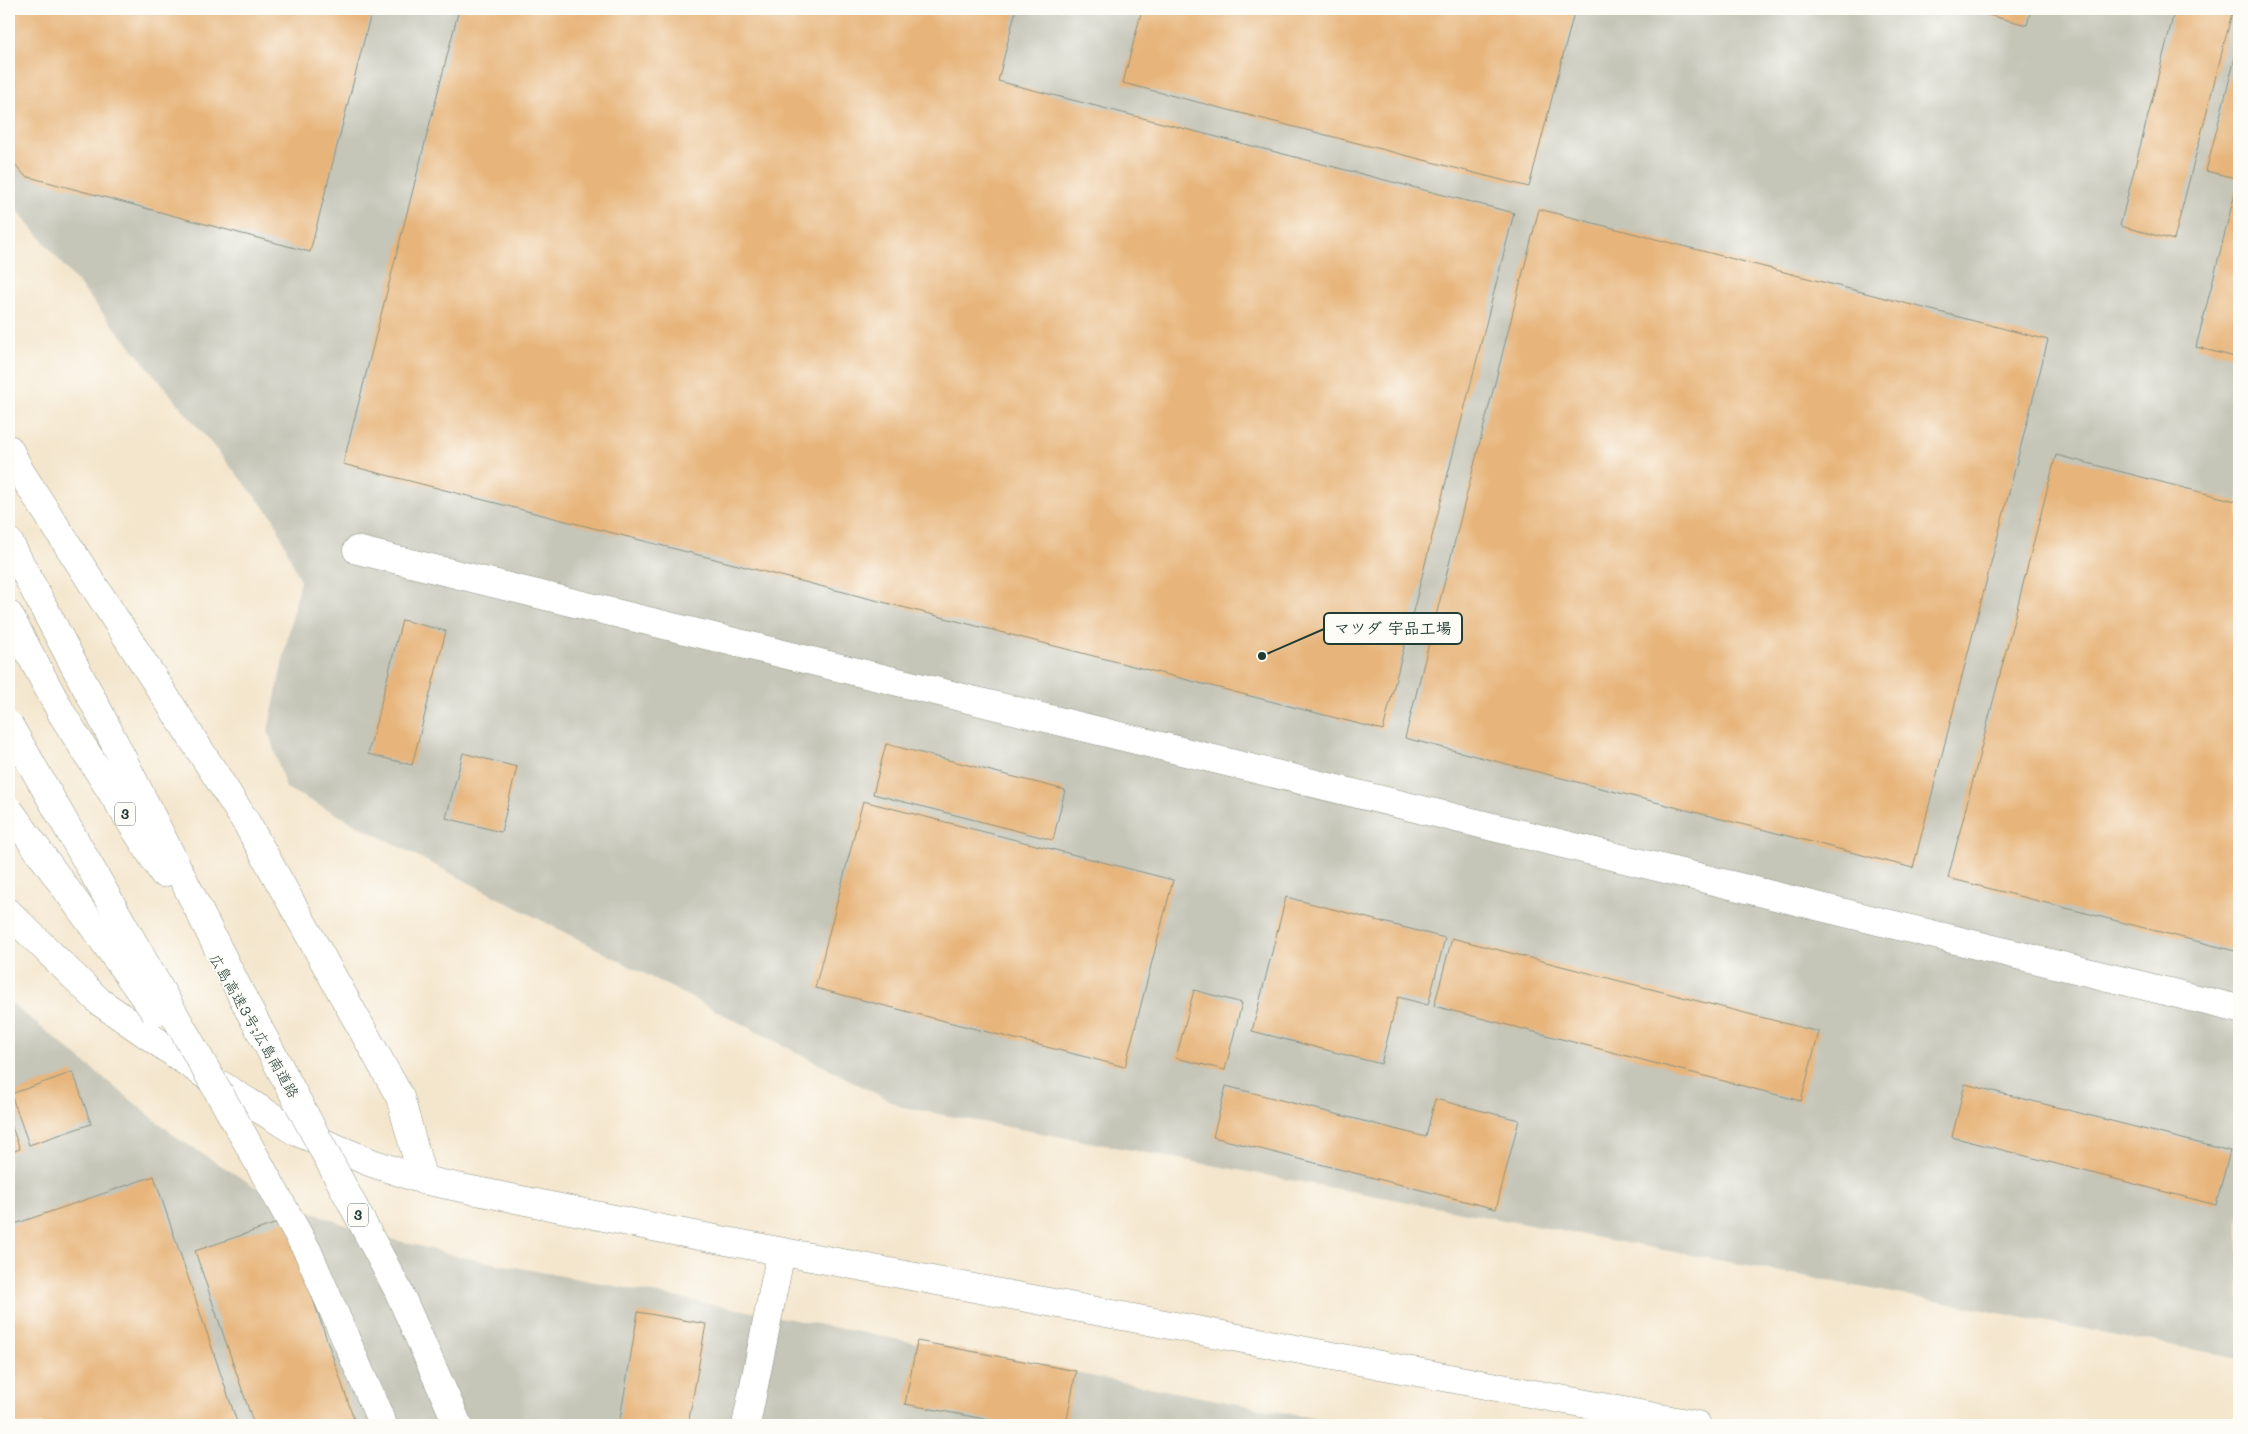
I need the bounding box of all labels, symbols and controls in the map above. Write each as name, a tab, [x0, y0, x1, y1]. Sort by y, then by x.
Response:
callout: マツダ 宇品工場	[1324, 613, 1462, 644]
text: マツダ 宇品工場	[1334, 617, 1452, 638]
road number: 3	[115, 802, 135, 826]
street label: 広島高速3号;広島南道路	[205, 950, 304, 1101]
road number: 3	[348, 1204, 368, 1226]

